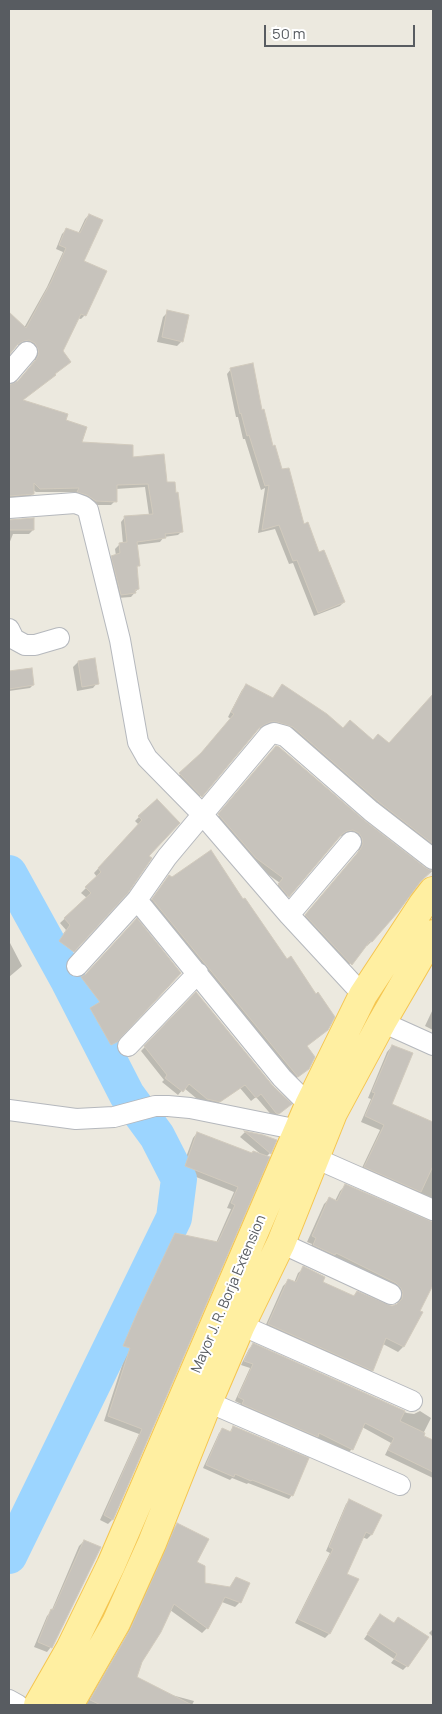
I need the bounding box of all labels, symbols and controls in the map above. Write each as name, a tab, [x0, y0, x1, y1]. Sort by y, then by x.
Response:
scale bar	[267, 15, 418, 47]
text: 50 m	[272, 23, 306, 44]
street label: Mayor J. R. Borja Extension	[188, 1213, 270, 1375]

